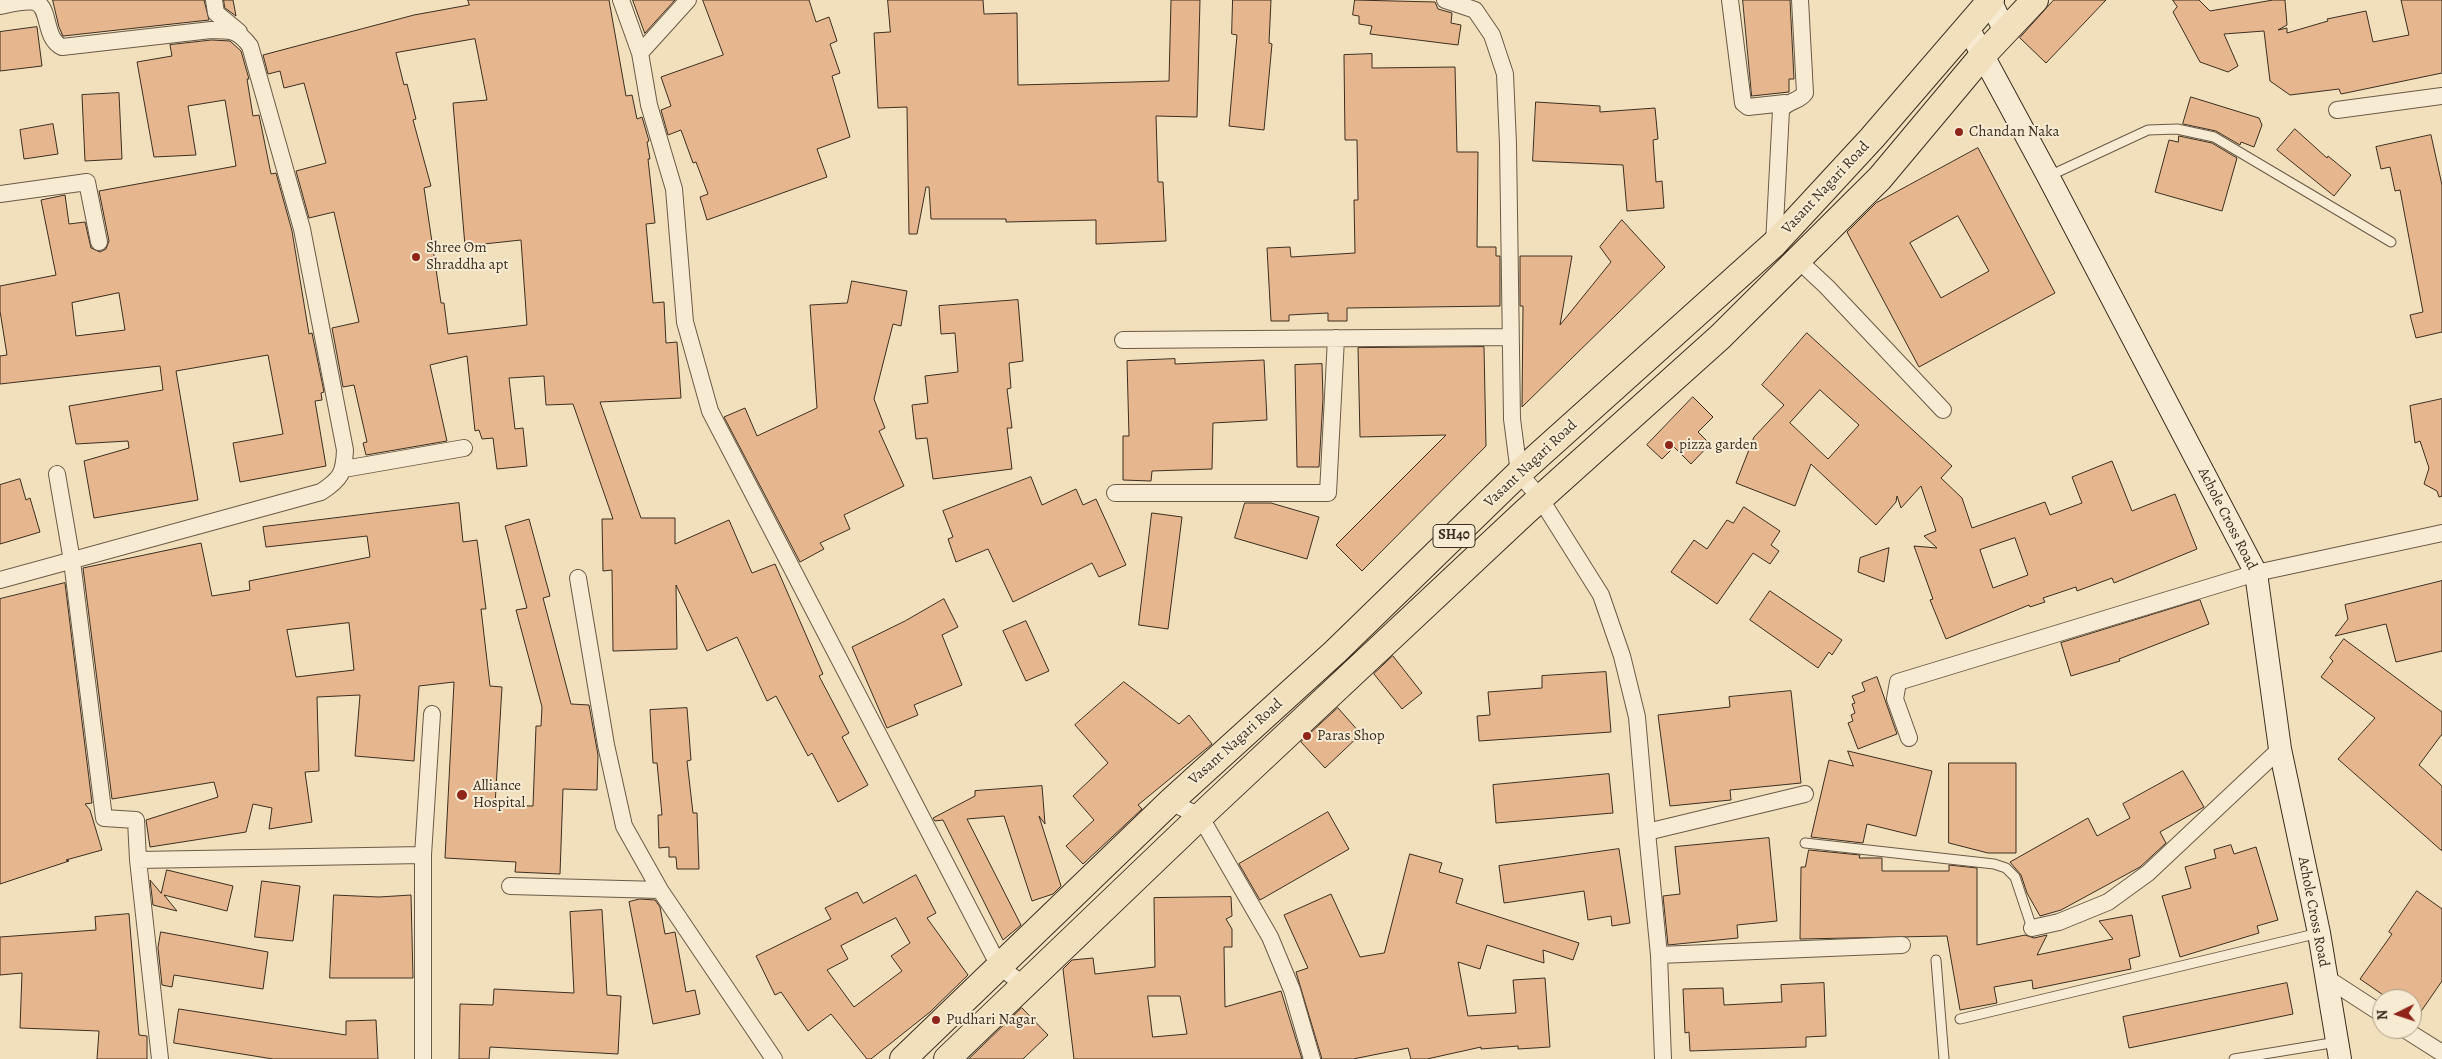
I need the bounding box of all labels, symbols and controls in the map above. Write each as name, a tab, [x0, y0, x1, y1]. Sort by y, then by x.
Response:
place label: Chandan Naka	[1969, 123, 2059, 141]
marker: Chandan Naka	[1953, 126, 1965, 138]
street label: Vasant Nagari Road	[1778, 138, 1874, 238]
place label: Shree Om Shraddha apt	[426, 239, 508, 274]
marker: Shree Om Shraddha apt	[410, 251, 422, 263]
street label: Vasant Nagari Road	[1481, 416, 1581, 512]
place label: pizza garden	[1679, 436, 1758, 454]
marker: pizza garden	[1663, 439, 1675, 451]
street label: Achole Cross Road	[2194, 465, 2260, 573]
road number: SH40	[1433, 524, 1475, 548]
street label: Vasant Nagari Road	[1185, 695, 1287, 789]
place label: Paras Shop	[1317, 727, 1385, 745]
marker: Paras Shop	[1301, 730, 1313, 742]
place label: Alliance Hospital	[473, 777, 525, 812]
marker: Alliance Hospital	[455, 788, 469, 802]
street label: Achole Cross Road	[2293, 855, 2333, 969]
north arrow	[2372, 989, 2422, 1039]
text: N	[2373, 1009, 2392, 1021]
place label: Pudhari Nagar	[946, 1011, 1036, 1029]
marker: Pudhari Nagar	[930, 1014, 942, 1026]

